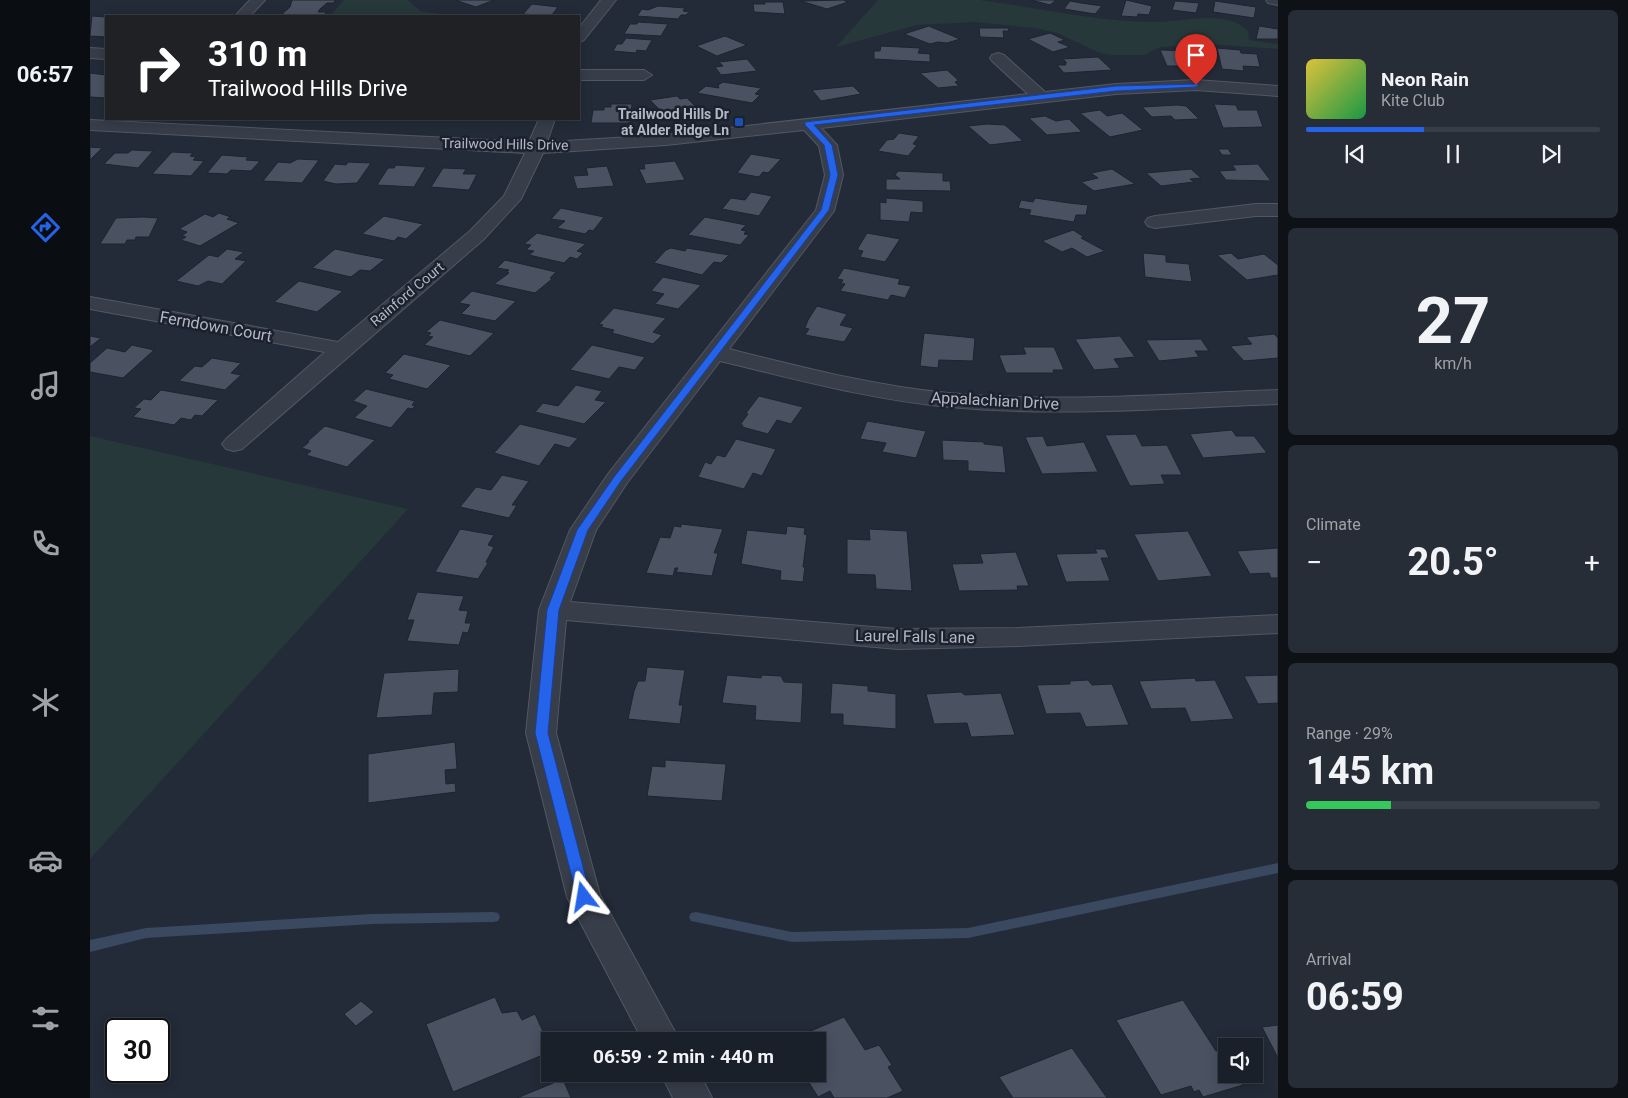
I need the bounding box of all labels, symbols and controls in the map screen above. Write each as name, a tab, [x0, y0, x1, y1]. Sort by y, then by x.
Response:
text: 310 m	[208, 34, 307, 75]
pin	[1175, 34, 1217, 85]
icon: right	[125, 35, 190, 100]
icon: arrive	[1182, 41, 1210, 69]
text: 06:57	[17, 62, 73, 87]
text: Neon Rain	[1381, 68, 1469, 91]
text: Trailwood Hills Drive	[208, 76, 407, 101]
text: Kite Club	[1381, 91, 1445, 110]
place label: Trailwood Hills Dr at Alder Ridge Ln	[618, 106, 729, 138]
marker: Trailwood Hills Dr at Alder Ridge Ln	[733, 116, 745, 128]
street label: Trailwood Hills Drive	[441, 135, 569, 153]
icon: previous	[1341, 140, 1369, 168]
icon: pause	[1439, 140, 1467, 168]
icon: next	[1537, 140, 1565, 168]
icon: directions	[28, 210, 63, 245]
street label: Rainford Court	[367, 258, 447, 329]
text: 27	[1416, 283, 1490, 359]
street label: Ferndown Court	[158, 307, 274, 346]
text: km/h	[1434, 354, 1472, 373]
icon: music	[28, 368, 63, 403]
street label: Appalachian Drive	[930, 388, 1060, 413]
text: Climate	[1306, 515, 1361, 534]
icon: phone	[28, 526, 63, 561]
text: 20.5°	[1407, 540, 1499, 584]
text: −	[1306, 546, 1322, 579]
text: +	[1584, 546, 1600, 579]
street label: Laurel Falls Lane	[855, 626, 975, 647]
icon: climate	[28, 685, 63, 720]
text: Range · 29%	[1306, 724, 1393, 743]
text: 145 km	[1306, 749, 1434, 793]
icon: car	[28, 843, 63, 878]
position arrow	[557, 870, 609, 922]
text: Arrival	[1306, 950, 1351, 969]
text: 06:59	[1306, 975, 1404, 1019]
icon: filters	[28, 1001, 63, 1036]
speed limit sign: 30	[105, 1018, 170, 1083]
map controls	[1218, 1038, 1263, 1083]
button: sound	[1218, 1038, 1263, 1083]
text: 06:59 · 2 min · 440 m	[593, 1045, 774, 1068]

